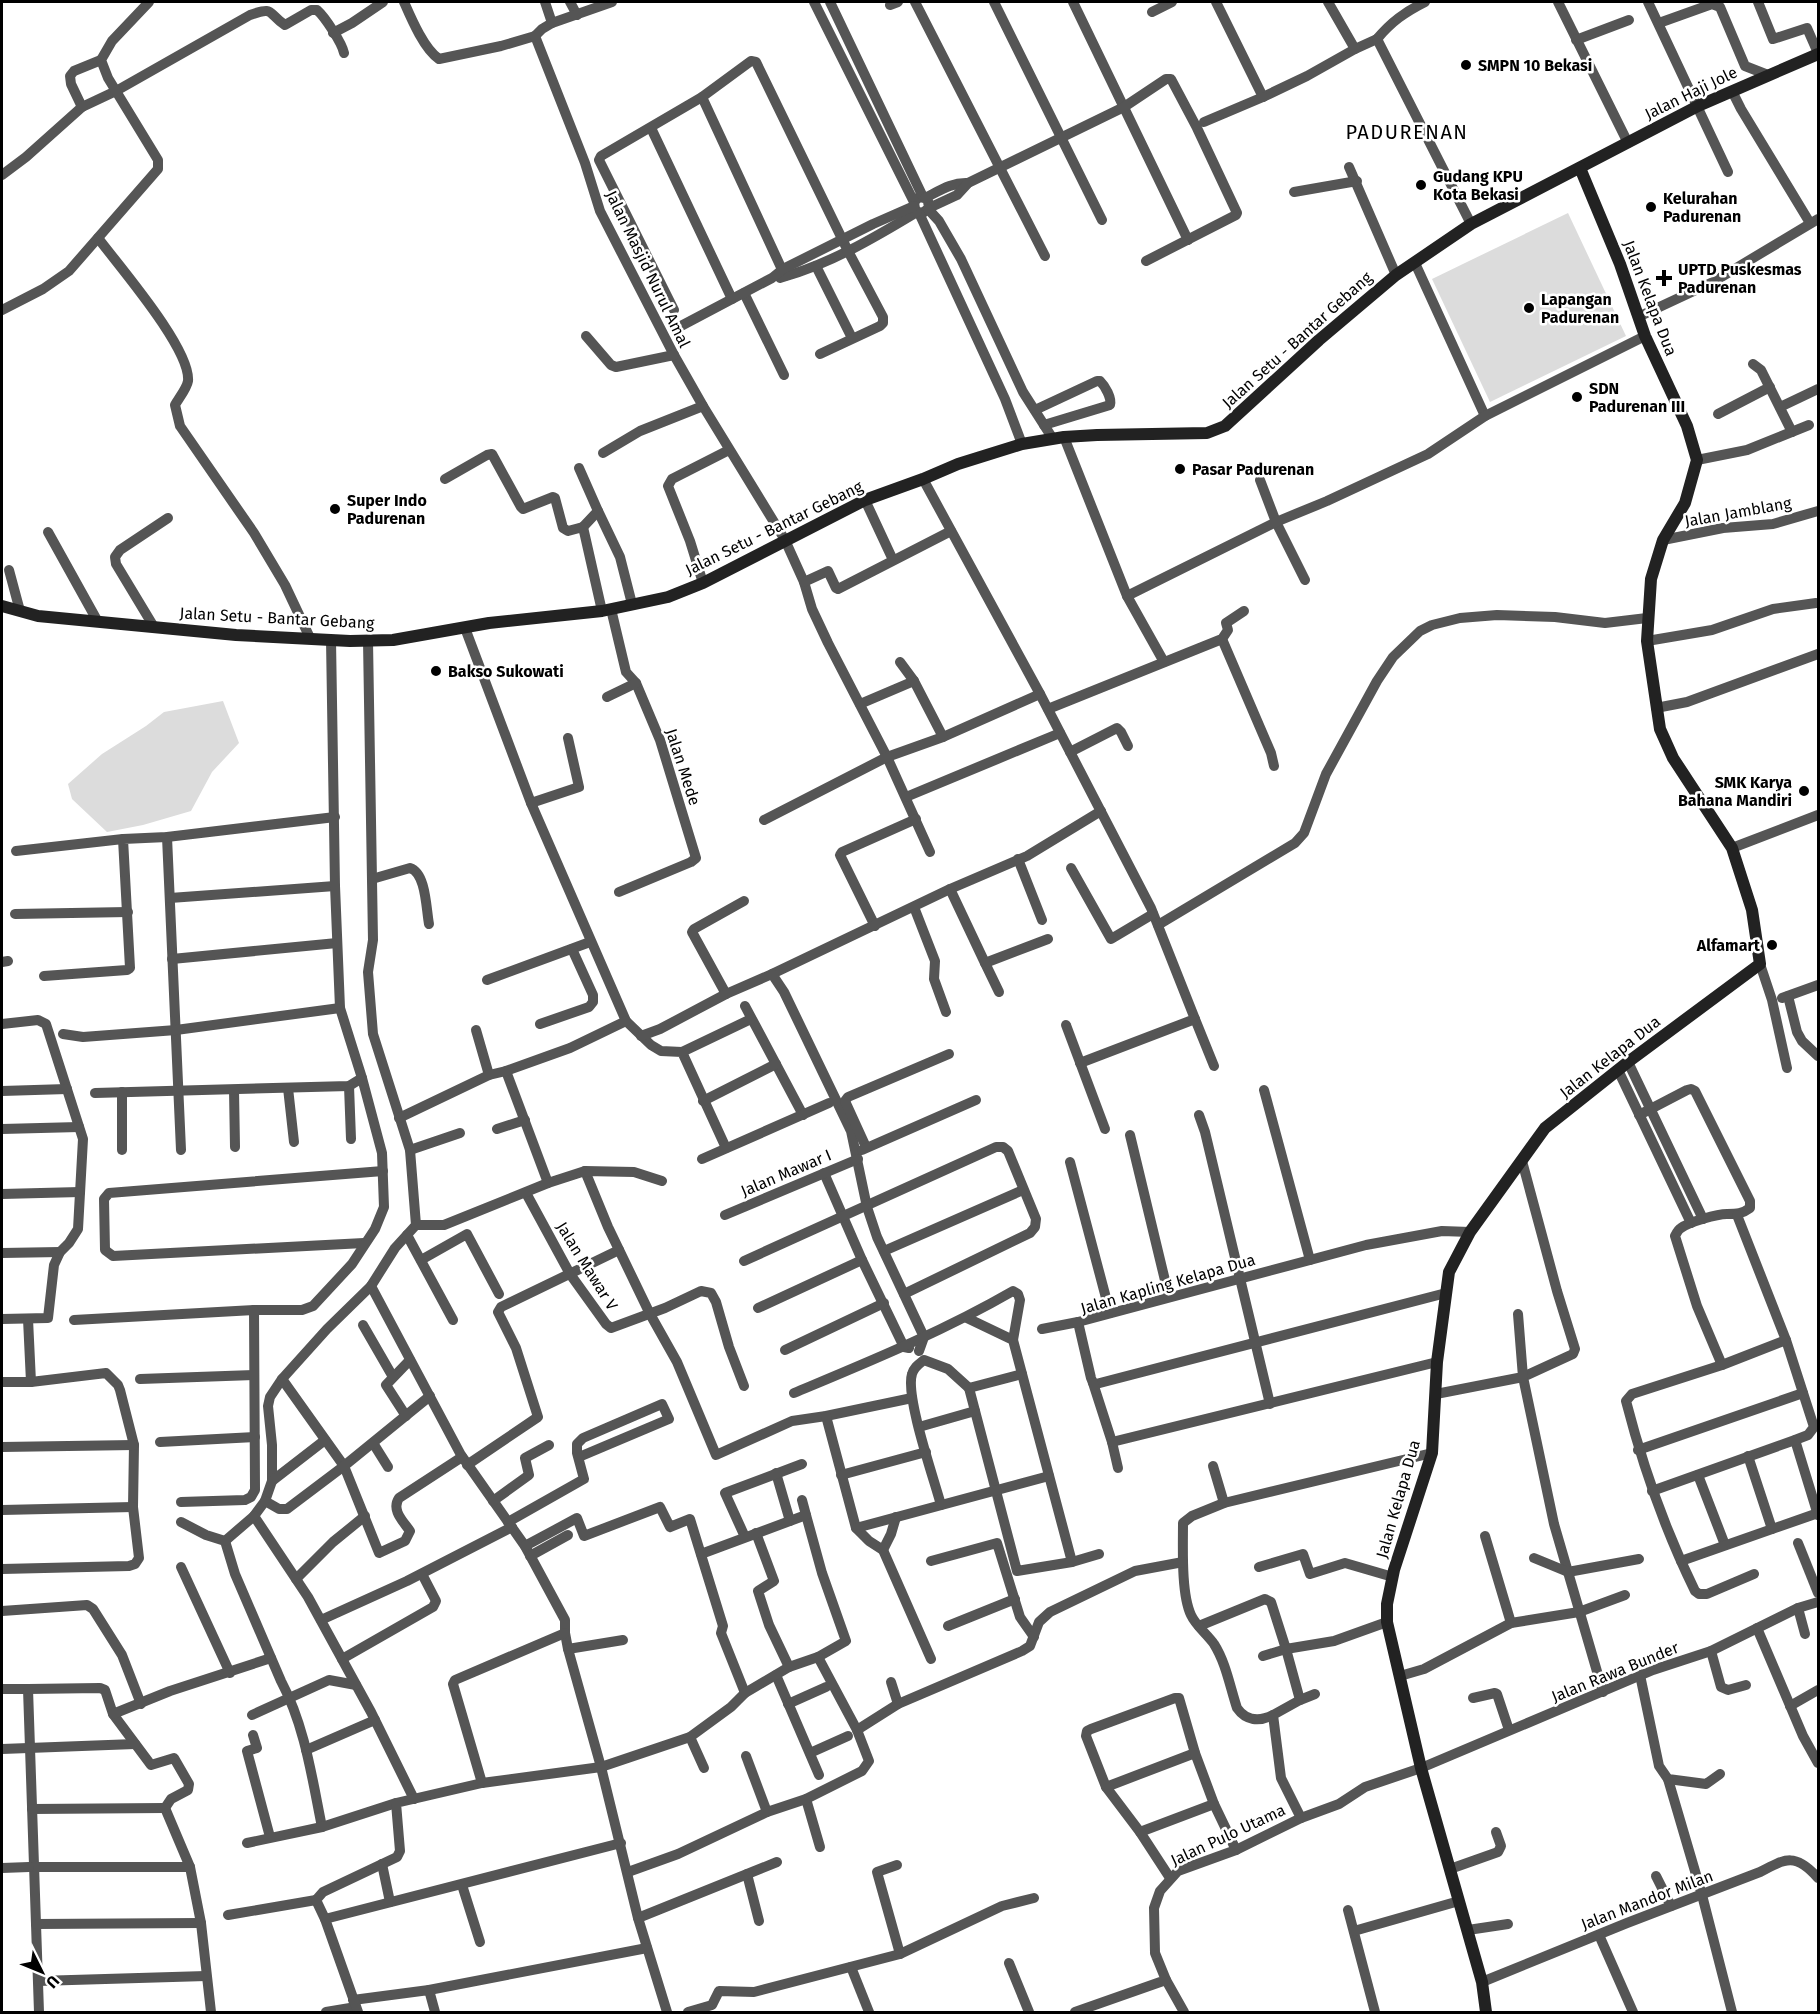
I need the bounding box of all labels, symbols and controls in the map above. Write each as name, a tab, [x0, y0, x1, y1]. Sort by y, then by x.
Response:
place label: SMPN 10 Bekasi	[1478, 56, 1592, 75]
marker: SMPN 10 Bekasi	[1459, 58, 1473, 72]
street label: Jalan Haji Jole	[1642, 62, 1740, 124]
district label: PADURENAN	[1345, 120, 1469, 144]
place label: Gudang KPU Kota Bekasi	[1433, 167, 1523, 204]
marker: Gudang KPU Kota Bekasi	[1414, 178, 1428, 192]
street label: Jalan Masjid Nurul Amal	[602, 187, 694, 351]
place label: Kelurahan Padurenan	[1663, 189, 1741, 226]
marker: Kelurahan Padurenan	[1644, 200, 1658, 214]
street label: Jalan Kelapa Dua	[1619, 238, 1681, 358]
place label: UPTD Puskesmas Padurenan	[1678, 260, 1802, 297]
street label: Jalan Setu - Bantar Gebang	[1218, 267, 1376, 412]
marker: UPTD Puskesmas Padurenan	[1655, 269, 1673, 287]
place label: Lapangan Padurenan	[1541, 290, 1619, 327]
marker: Lapangan Padurenan	[1522, 301, 1536, 315]
place label: SDN Padurenan III	[1589, 379, 1685, 416]
marker: SDN Padurenan III	[1570, 390, 1584, 404]
place label: Pasar Padurenan	[1192, 460, 1314, 479]
marker: Pasar Padurenan	[1173, 462, 1187, 476]
street label: Jalan Setu - Bantar Gebang	[682, 476, 866, 579]
place label: Super Indo Padurenan	[347, 491, 427, 528]
street label: Jalan Jamblang	[1683, 493, 1794, 531]
marker: Super Indo Padurenan	[328, 502, 342, 516]
street label: Jalan Setu - Bantar Gebang	[179, 603, 376, 633]
place label: Bakso Sukowati	[448, 662, 564, 681]
marker: Bakso Sukowati	[429, 664, 443, 678]
street label: Jalan Mede	[662, 726, 704, 808]
place label: SMK Karya Bahana Mandiri	[1678, 773, 1792, 810]
marker: SMK Karya Bahana Mandiri	[1797, 784, 1811, 798]
place label: Alfamart	[1696, 936, 1761, 955]
marker: Alfamart	[1765, 938, 1779, 952]
street label: Jalan Kelapa Dua	[1556, 1012, 1664, 1102]
street label: Jalan Mawar I	[738, 1145, 834, 1201]
street label: Jalan Mawar V	[552, 1218, 622, 1314]
street label: Jalan Kapling Kelapa Dua	[1078, 1250, 1258, 1318]
street label: Jalan Kelapa Dua	[1372, 1438, 1424, 1560]
street label: Jalan Rawa Bunder	[1549, 1637, 1682, 1706]
street label: Jalan Pulo Utama	[1168, 1800, 1288, 1870]
street label: Jalan Mandor Milan	[1578, 1866, 1716, 1934]
north arrow	[12, 1942, 72, 2002]
text: U	[42, 1972, 63, 1992]

